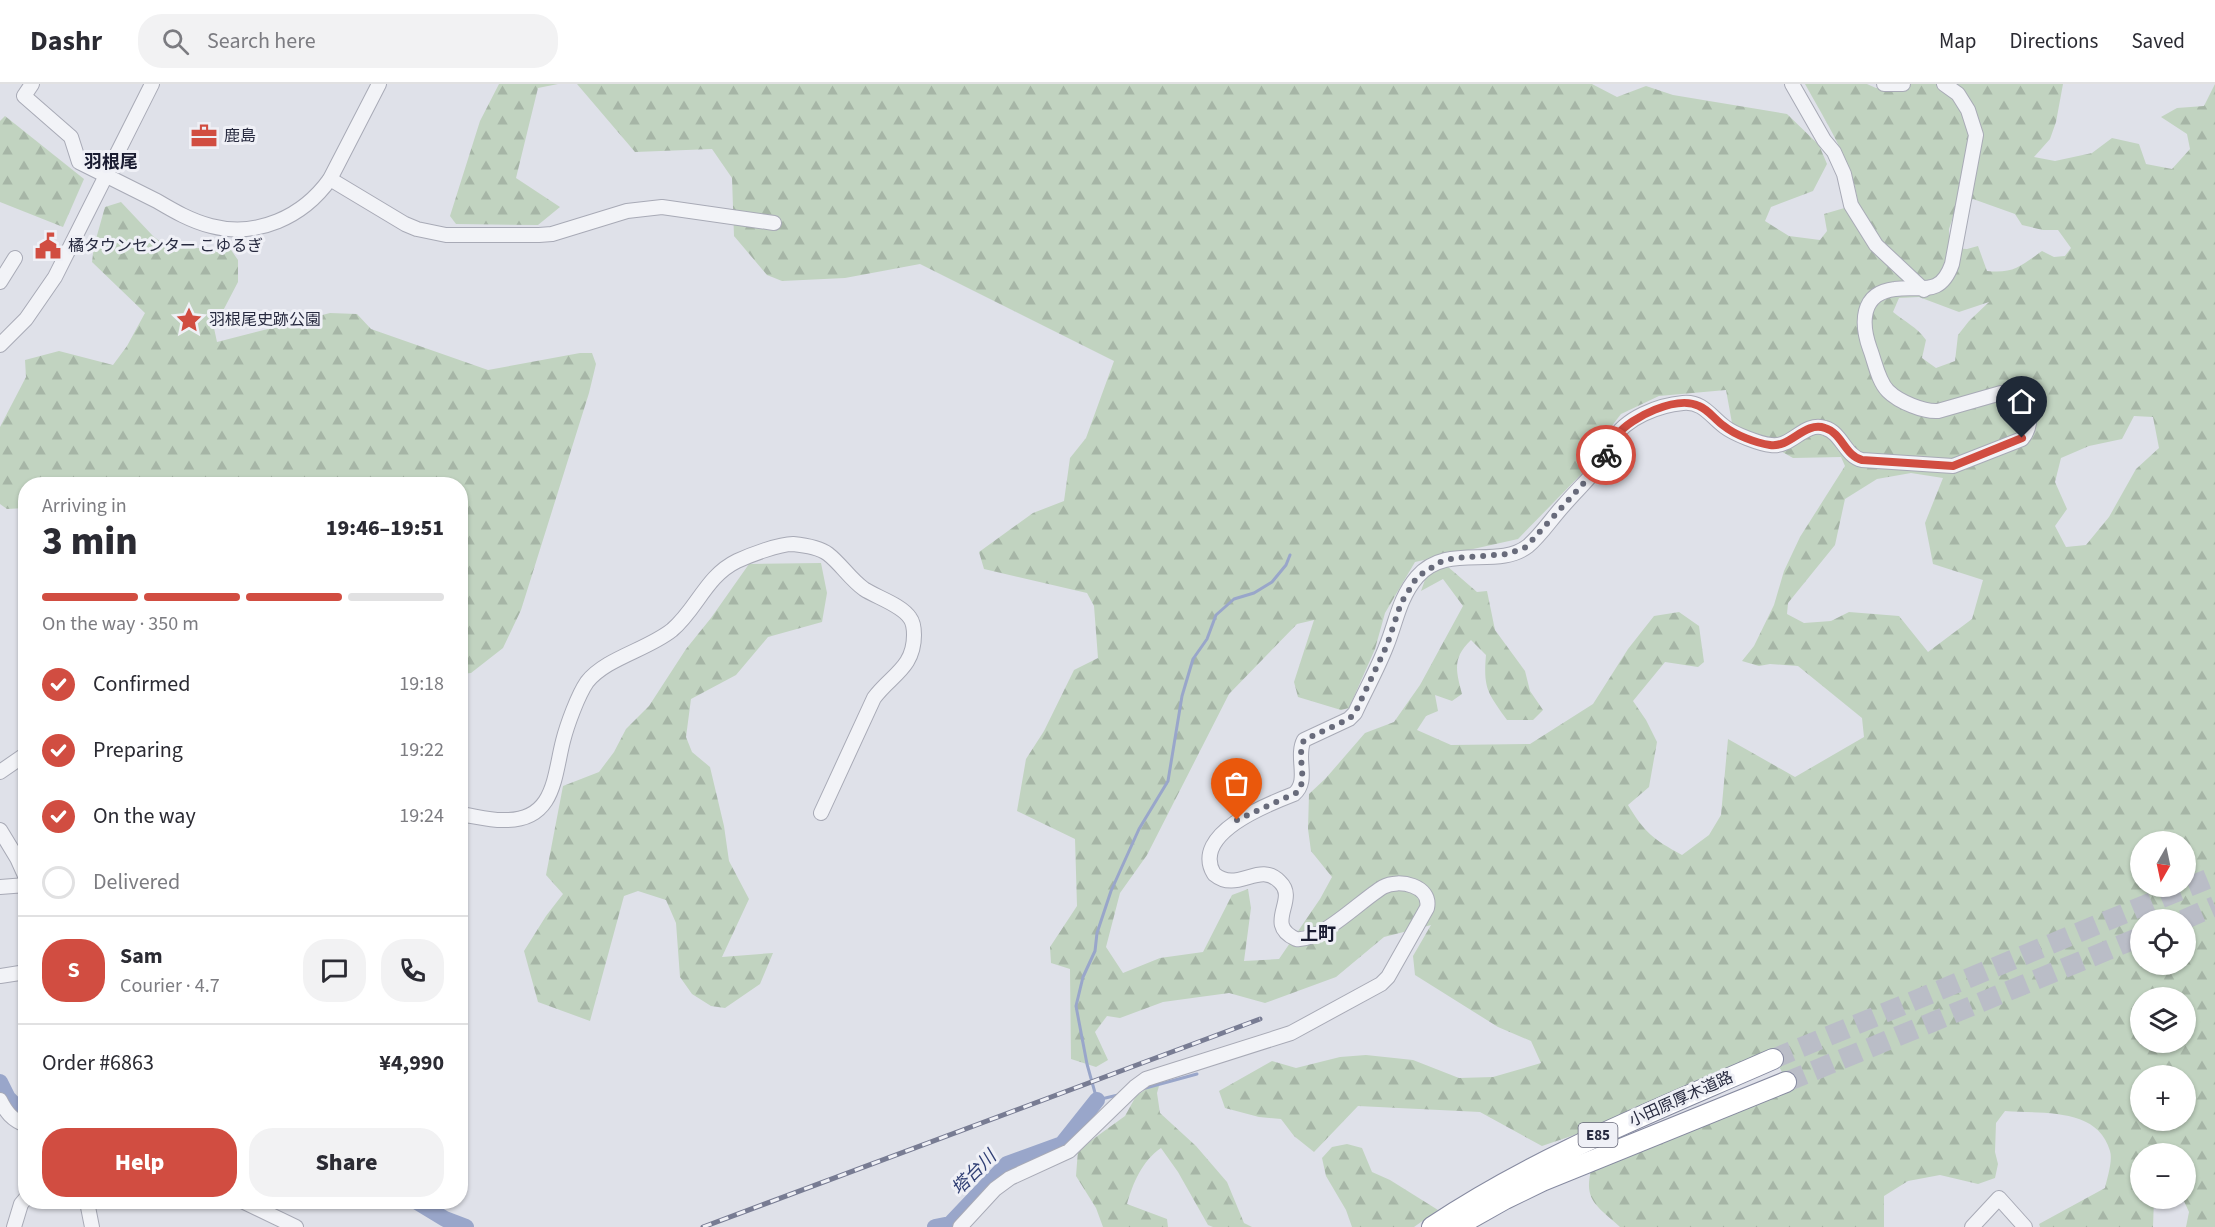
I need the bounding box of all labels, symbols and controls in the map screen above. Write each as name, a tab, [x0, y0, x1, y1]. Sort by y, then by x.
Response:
search box	[138, 14, 558, 68]
text: Dashr	[30, 21, 102, 61]
icon: search	[159, 25, 192, 58]
text: Search here	[207, 25, 316, 57]
text: Map	[1939, 26, 1977, 56]
text: Directions	[2010, 26, 2098, 56]
text: Saved	[2131, 26, 2185, 56]
office icon: 鹿島	[189, 121, 219, 151]
place label: 鹿島	[224, 125, 256, 147]
district label: 羽根尾	[84, 150, 138, 175]
public building icon: 橘タウンセンター こゆるぎ	[33, 231, 63, 261]
place label: 橘タウンセンター こゆるぎ	[68, 235, 263, 257]
place icon: 羽根尾史跡公園	[174, 305, 204, 335]
place label: 羽根尾史跡公園	[209, 309, 321, 331]
pin	[1996, 376, 2047, 438]
icon: home	[2005, 385, 2038, 418]
courier	[1576, 425, 1636, 485]
icon: bike	[1590, 439, 1623, 472]
text: Arriving in	[42, 492, 127, 520]
text: 19:46–19:51	[326, 512, 444, 544]
text: 3 min	[42, 514, 138, 570]
text: On the way · 350 m	[42, 610, 199, 638]
icon: check	[42, 668, 75, 701]
text: Confirmed	[93, 668, 190, 700]
text: 19:18	[399, 670, 444, 698]
icon: check	[42, 734, 75, 767]
text: Preparing	[93, 734, 183, 766]
text: 19:22	[399, 736, 444, 764]
pin	[1211, 758, 1262, 820]
icon: bag	[1220, 767, 1253, 800]
icon: check	[42, 800, 75, 833]
text: On the way	[93, 800, 196, 832]
text: 19:24	[399, 802, 444, 830]
north arrow	[2130, 831, 2196, 897]
map controls	[2130, 831, 2196, 1209]
text: Delivered	[93, 866, 180, 898]
button: locate	[2130, 909, 2196, 975]
district label: 上町	[1300, 922, 1336, 947]
button: chat	[303, 939, 366, 1002]
button: phone	[381, 939, 444, 1002]
text: Sam	[120, 940, 163, 972]
text: S	[67, 954, 80, 986]
text: Courier · 4.7	[120, 972, 220, 1000]
button: layers	[2130, 987, 2196, 1053]
text: Order #6863	[42, 1047, 154, 1079]
text: ¥4,990	[379, 1047, 444, 1079]
button: +	[2130, 1065, 2196, 1131]
street label: 小田原厚木道路	[1625, 1066, 1737, 1132]
road number: E85	[1578, 1123, 1618, 1147]
button: Help	[42, 1128, 237, 1197]
button: Share	[249, 1128, 444, 1197]
button: −	[2130, 1143, 2196, 1209]
water label: 塔台川	[946, 1144, 1003, 1201]

